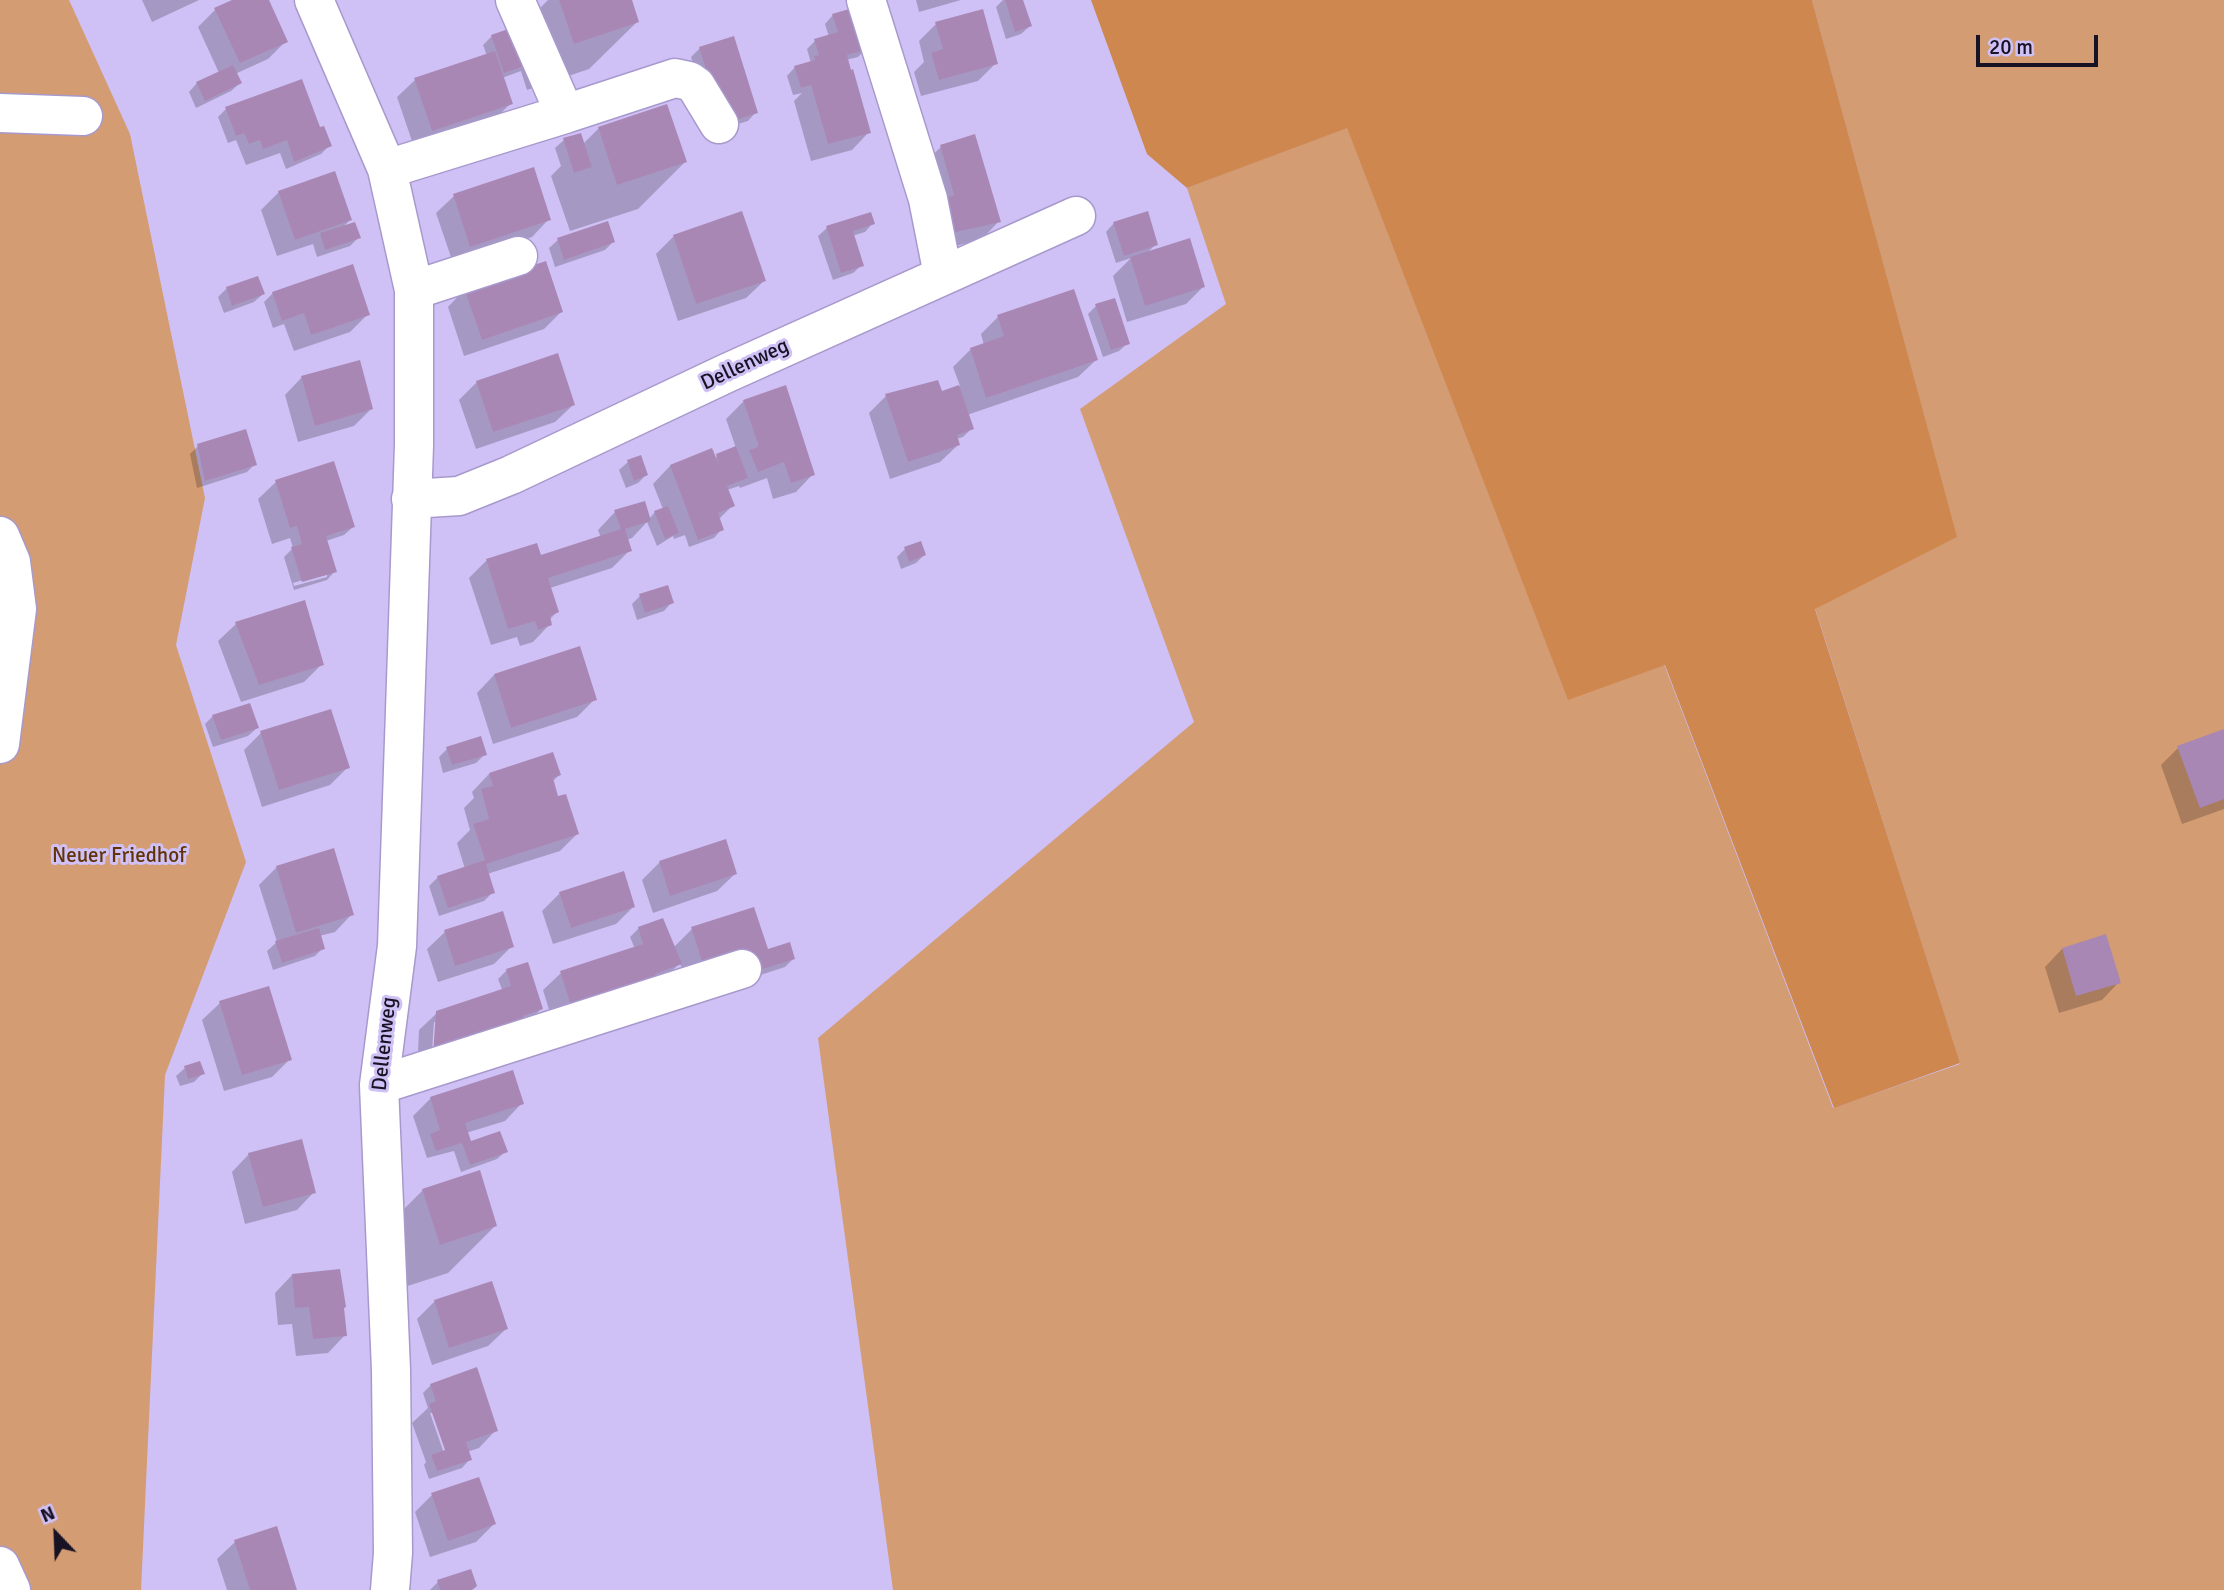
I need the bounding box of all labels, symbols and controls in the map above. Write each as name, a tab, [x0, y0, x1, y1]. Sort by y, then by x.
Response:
scale bar	[1979, 21, 2102, 65]
text: 20 m	[1989, 34, 2033, 60]
street label: Dellenweg	[697, 334, 793, 396]
park label: Neuer Friedhof	[52, 843, 186, 869]
street label: Dellenweg	[368, 996, 402, 1092]
north arrow	[21, 1499, 91, 1569]
text: N	[37, 1501, 59, 1528]

